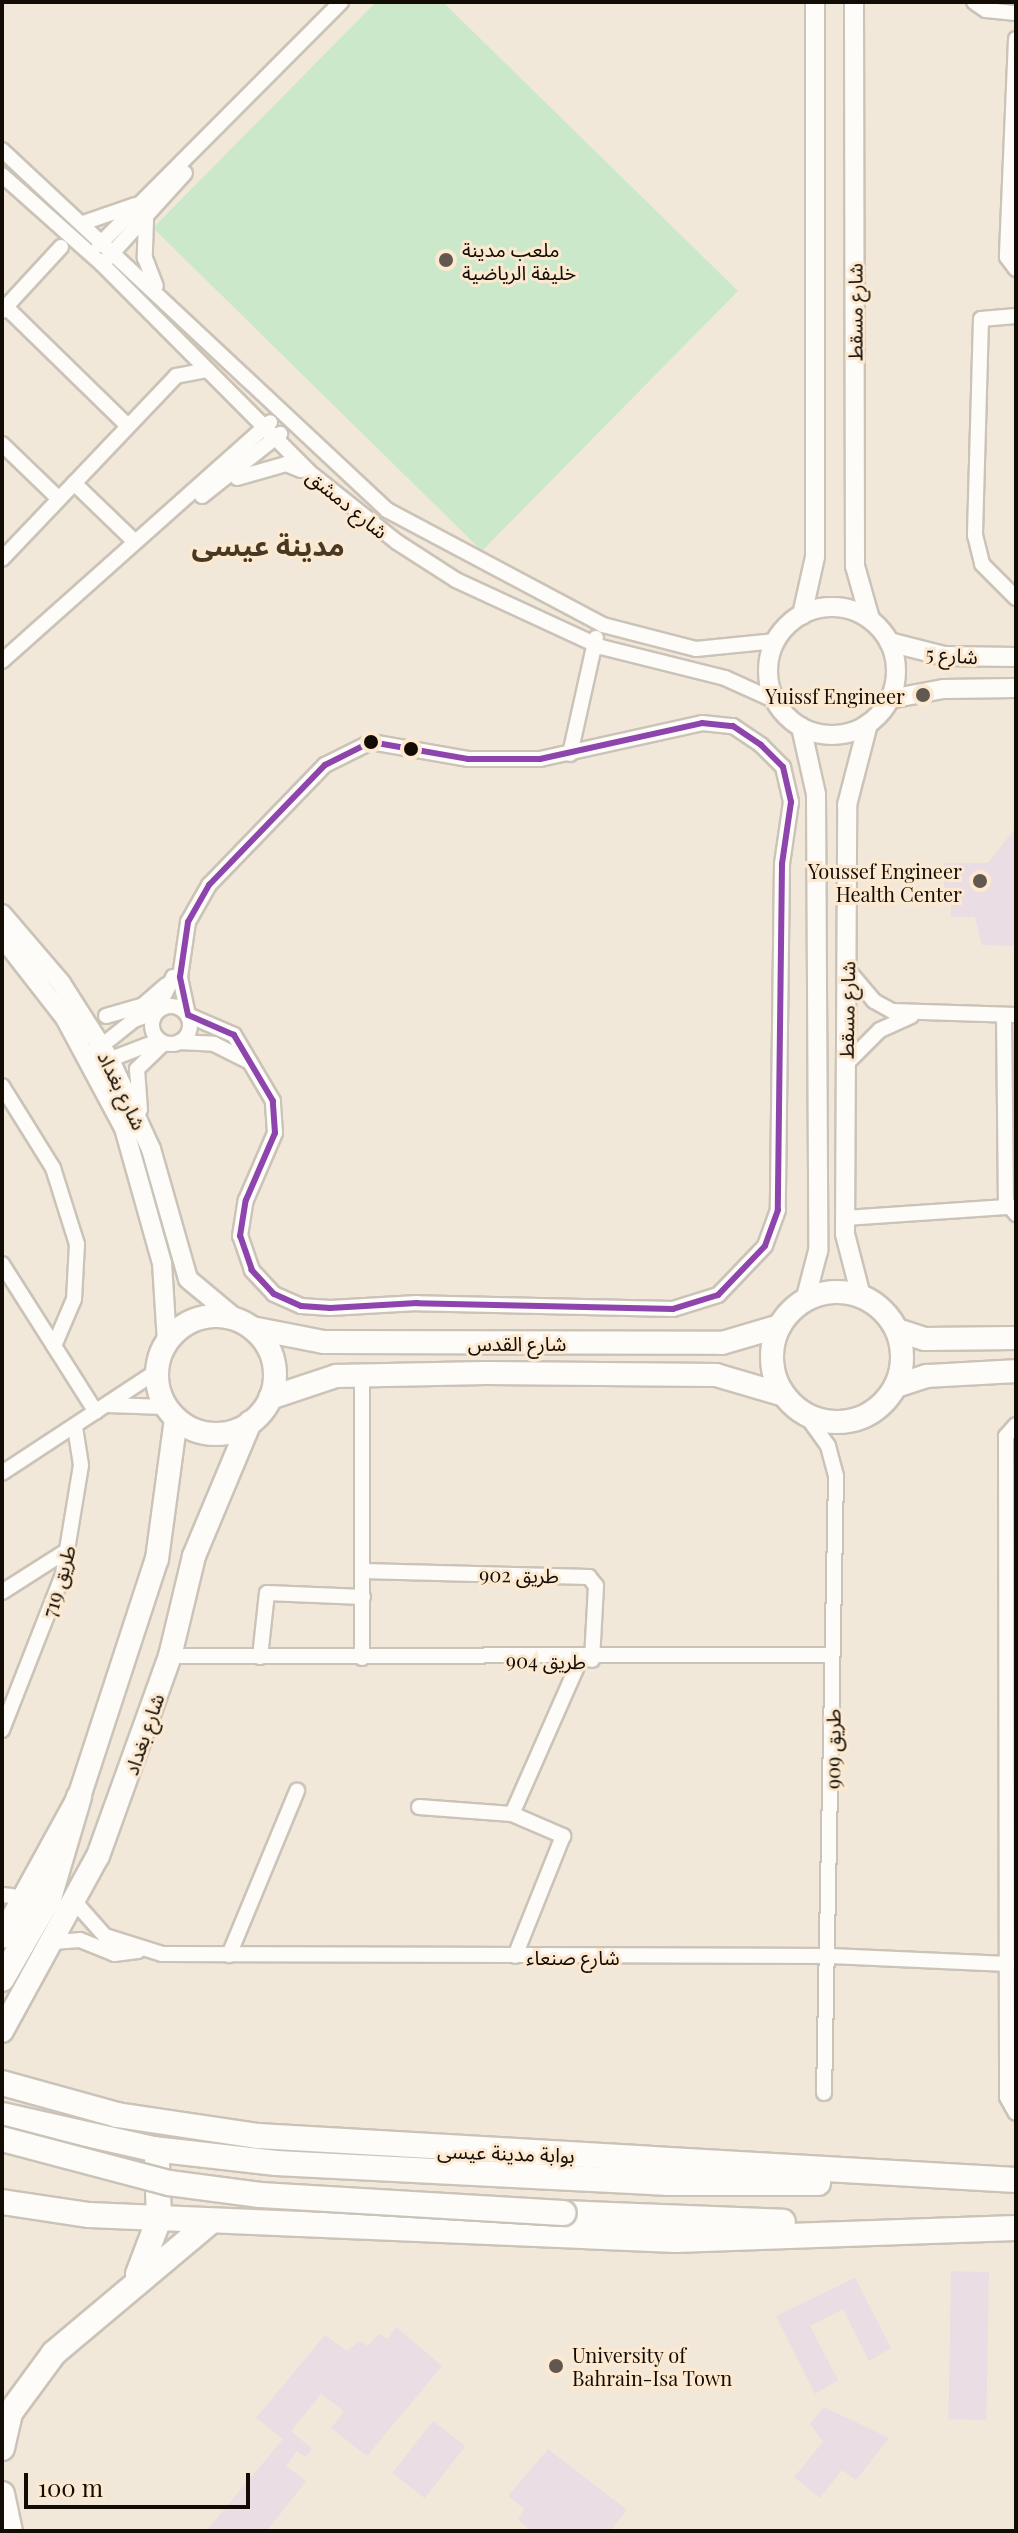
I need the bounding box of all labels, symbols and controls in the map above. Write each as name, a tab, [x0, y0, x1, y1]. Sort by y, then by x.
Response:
place label: ملعب مدينة خليفة الرياضية	[462, 236, 576, 283]
marker: ملعب مدينة خليفة الرياضية	[437, 251, 455, 269]
street label: شارع مسقط	[842, 263, 866, 361]
street label: شارع دمشق	[303, 463, 393, 543]
district label: مدينة عيسى	[191, 528, 345, 562]
street label: شارع 5	[925, 640, 979, 668]
place label: Yuissf Engineer	[765, 683, 905, 707]
marker: Yuissf Engineer	[912, 684, 934, 706]
unlabelled marker	[363, 734, 379, 750]
unlabelled marker	[403, 741, 419, 757]
place label: Youssef Engineer Health Center	[808, 858, 962, 905]
marker: Youssef Engineer Health Center	[969, 870, 991, 892]
street label: شارع مسقط	[833, 961, 859, 1059]
street label: شارع بغداد	[94, 1047, 152, 1133]
street label: شارع القدس	[468, 1330, 566, 1354]
street label: طريق 719	[36, 1542, 80, 1620]
street label: طريق 902	[479, 1561, 559, 1587]
street label: طريق 904	[506, 1647, 586, 1673]
street label: شارع بغداد	[118, 1690, 168, 1778]
street label: طريق 909	[820, 1709, 844, 1789]
street label: شارع صنعاء	[526, 1944, 620, 1968]
street label: بوابة مدينة عيسى	[437, 2138, 575, 2166]
place label: University of Bahrain-Isa Town	[572, 2342, 733, 2389]
marker: University of Bahrain-Isa Town	[547, 2357, 565, 2375]
scale bar	[28, 2457, 254, 2507]
text: 100 m	[38, 2471, 103, 2503]

